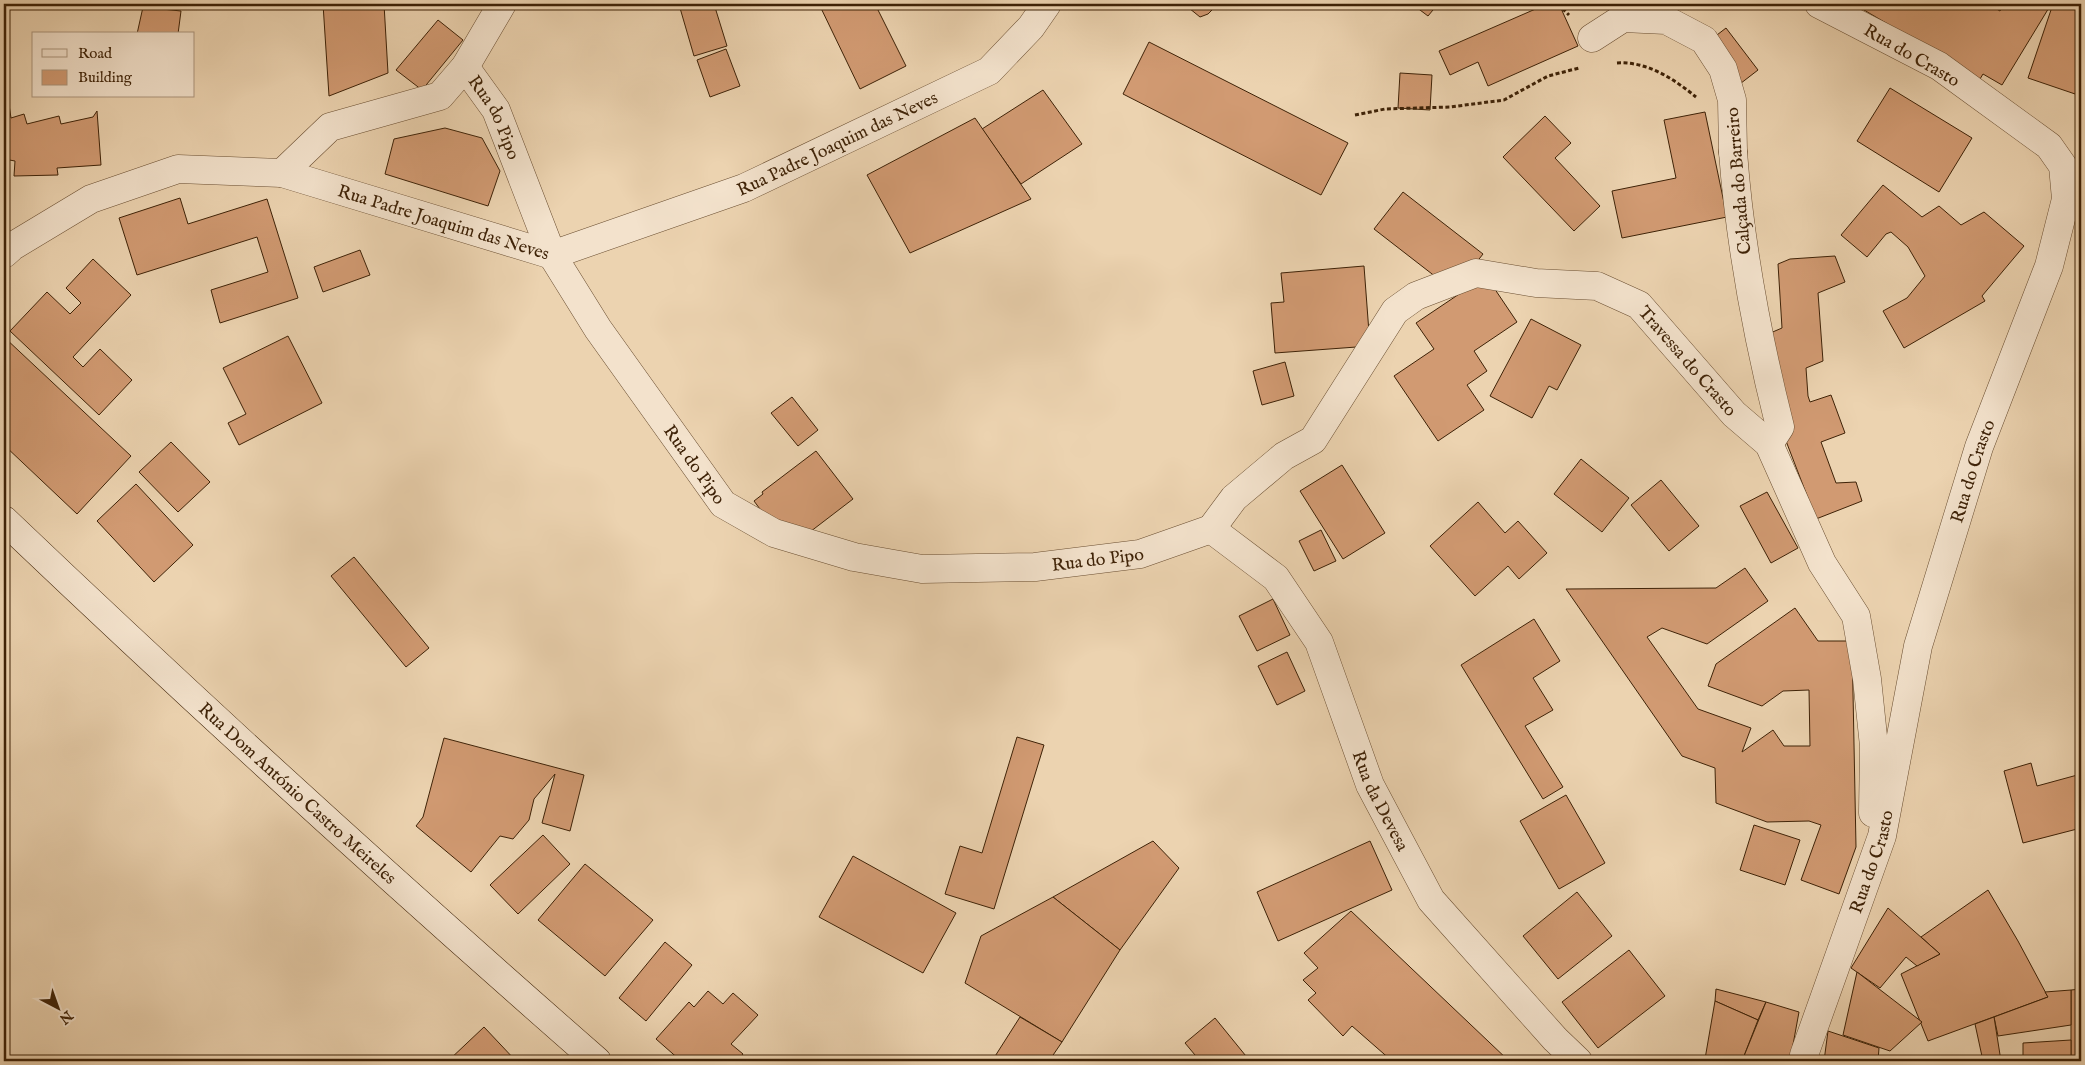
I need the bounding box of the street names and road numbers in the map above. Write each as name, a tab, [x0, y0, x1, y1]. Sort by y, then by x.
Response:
street label: Rua do Crasto	[1859, 20, 1964, 93]
street label: Rua do Pipo	[462, 71, 524, 164]
street label: Rua Padre Joaquim das Neves	[734, 87, 942, 203]
street label: Calçada do Barreiro	[1722, 106, 1757, 256]
street label: Rua Padre Joaquim das Neves	[334, 181, 552, 266]
street label: Travessa do Crasto	[1632, 302, 1741, 422]
street label: Rua do Crasto	[1946, 416, 2002, 526]
street label: Rua do Pipo	[657, 421, 730, 510]
street label: Rua do Pipo	[1050, 544, 1145, 578]
street label: Rua Dom António Castro Meireles	[193, 698, 400, 890]
street label: Rua da Devesa	[1346, 748, 1413, 856]
street label: Rua do Crasto	[1845, 808, 1900, 917]

